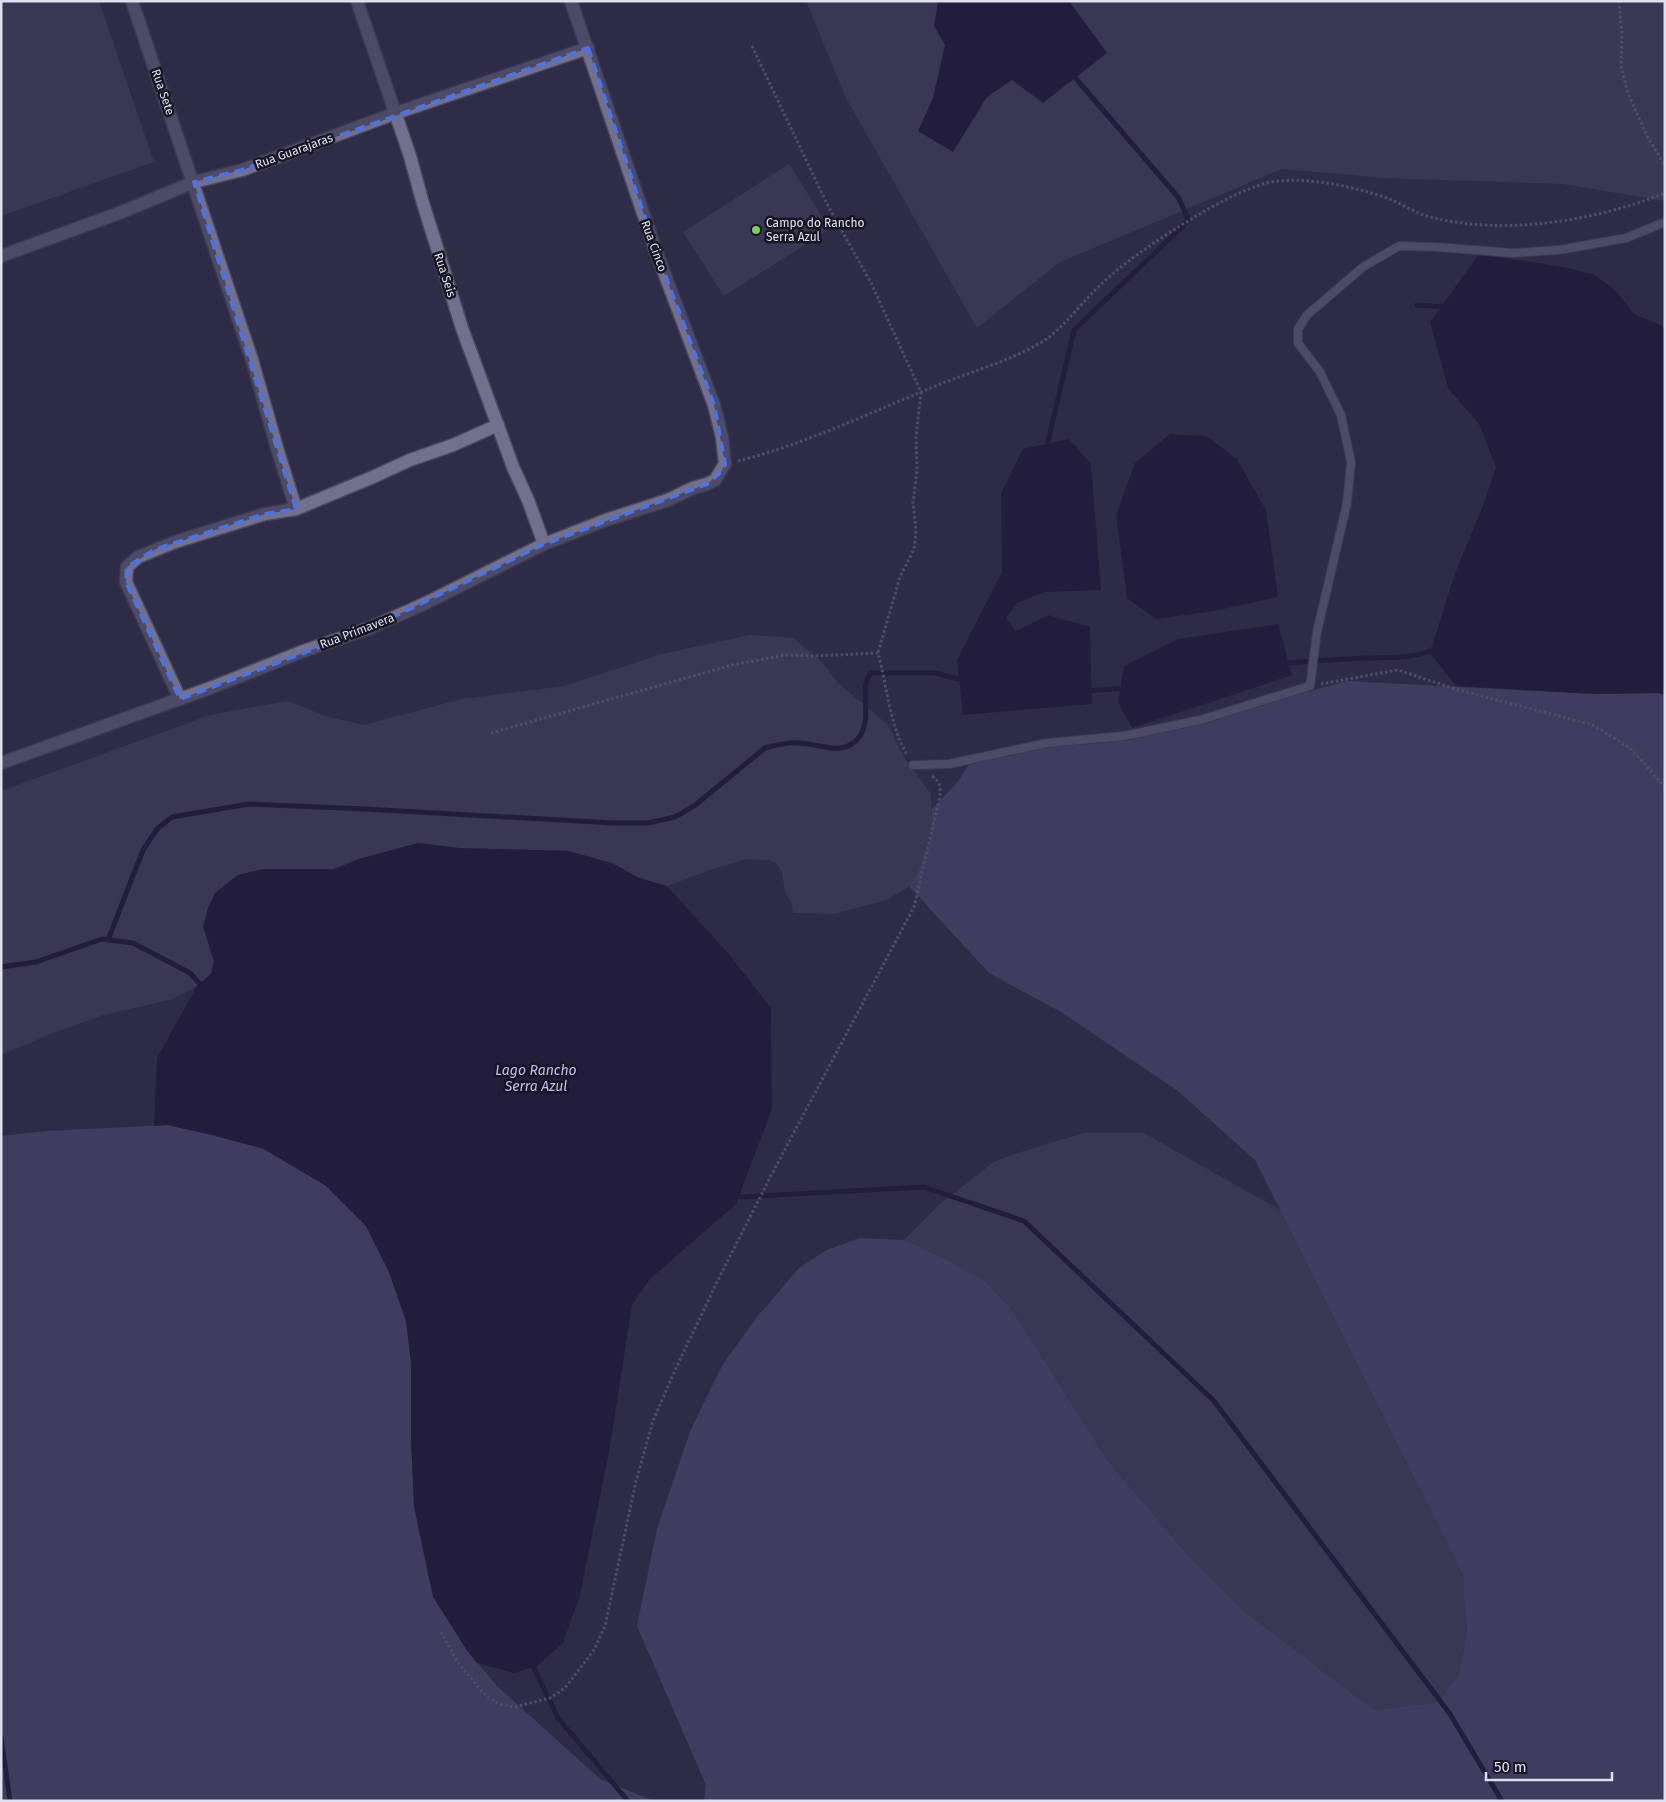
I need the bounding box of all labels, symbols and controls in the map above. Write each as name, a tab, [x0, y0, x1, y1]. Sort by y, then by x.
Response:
street label: Rua Sete	[149, 67, 177, 117]
street label: Rua Guarajaras	[253, 130, 335, 172]
place label: Campo do Rancho Serra Azul	[766, 216, 865, 244]
street label: Rua Cinco	[638, 218, 670, 274]
marker: Campo do Rancho Serra Azul	[750, 224, 762, 236]
street label: Rua Seis	[431, 251, 459, 299]
street label: Rua Primavera	[318, 610, 396, 652]
water label: Lago Rancho Serra Azul	[495, 1062, 577, 1095]
scale bar	[1486, 1750, 1612, 1782]
text: 50 m	[1494, 1758, 1527, 1776]

